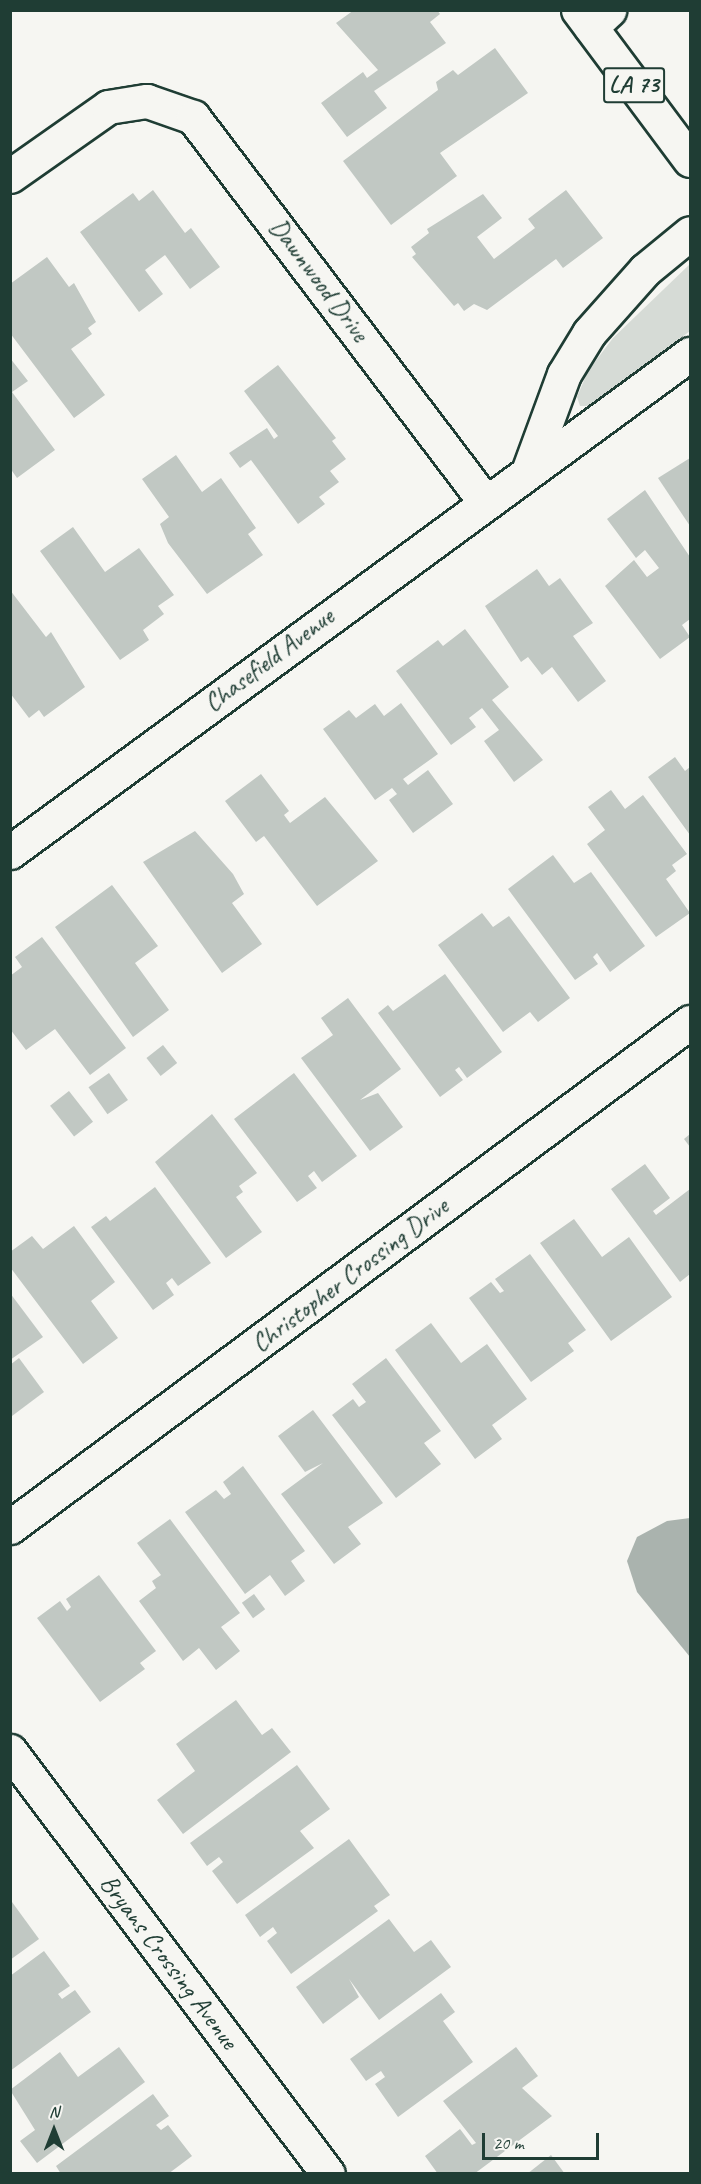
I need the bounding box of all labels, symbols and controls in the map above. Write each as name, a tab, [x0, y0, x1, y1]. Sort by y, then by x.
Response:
road number: LA 73	[602, 64, 666, 106]
street label: Dawnwood Drive	[263, 212, 375, 348]
street label: Chasefield Avenue	[198, 601, 340, 719]
street label: Christopher Crossing Drive	[245, 1191, 455, 1359]
street label: Bryans Crossing Avenue	[93, 1869, 245, 2055]
north arrow	[24, 2100, 84, 2160]
text: N	[49, 2102, 59, 2122]
scale bar	[485, 2121, 602, 2159]
text: 20 m	[493, 2132, 524, 2154]

